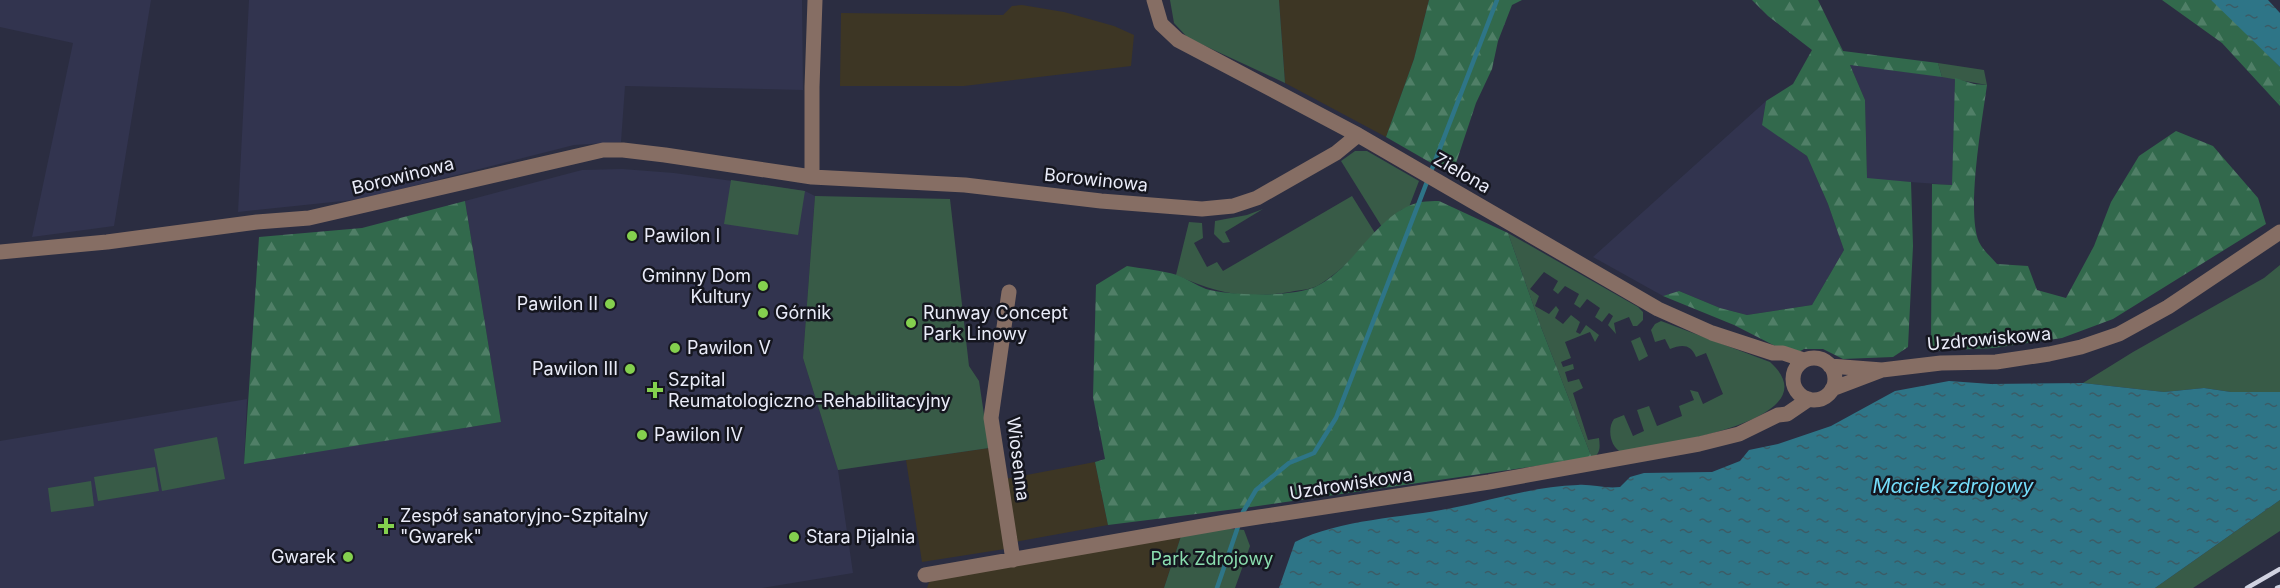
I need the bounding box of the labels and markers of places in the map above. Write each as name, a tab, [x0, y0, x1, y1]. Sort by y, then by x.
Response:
place label: Pawilon I	[644, 225, 720, 246]
marker: Pawilon I	[625, 229, 639, 243]
place label: Gminny Dom Kultury	[642, 265, 751, 307]
marker: Gminny Dom Kultury	[756, 279, 770, 293]
place label: Pawilon II	[517, 293, 598, 314]
marker: Pawilon II	[603, 297, 617, 311]
place label: Górnik	[775, 302, 831, 323]
place label: Runway Concept Park Linowy	[923, 302, 1068, 344]
marker: Górnik	[756, 306, 770, 320]
marker: Runway Concept Park Linowy	[904, 316, 918, 330]
place label: Pawilon V	[687, 337, 771, 358]
marker: Pawilon V	[668, 341, 682, 355]
place label: Pawilon III	[532, 358, 618, 379]
marker: Pawilon III	[623, 362, 637, 376]
place label: Szpital Reumatologiczno-Rehabilitacyjny	[668, 369, 951, 411]
marker: Szpital Reumatologiczno-Rehabilitacyjny	[646, 381, 664, 399]
place label: Pawilon IV	[654, 424, 743, 445]
marker: Pawilon IV	[635, 428, 649, 442]
place label: Zespół sanatoryjno-Szpitalny "Gwarek"	[400, 505, 648, 547]
marker: Zespół sanatoryjno-Szpitalny "Gwarek"	[377, 517, 395, 535]
place label: Stara Pijalnia	[806, 526, 915, 547]
marker: Stara Pijalnia	[787, 530, 801, 544]
place label: Gwarek	[271, 546, 336, 567]
marker: Gwarek	[341, 550, 355, 564]

